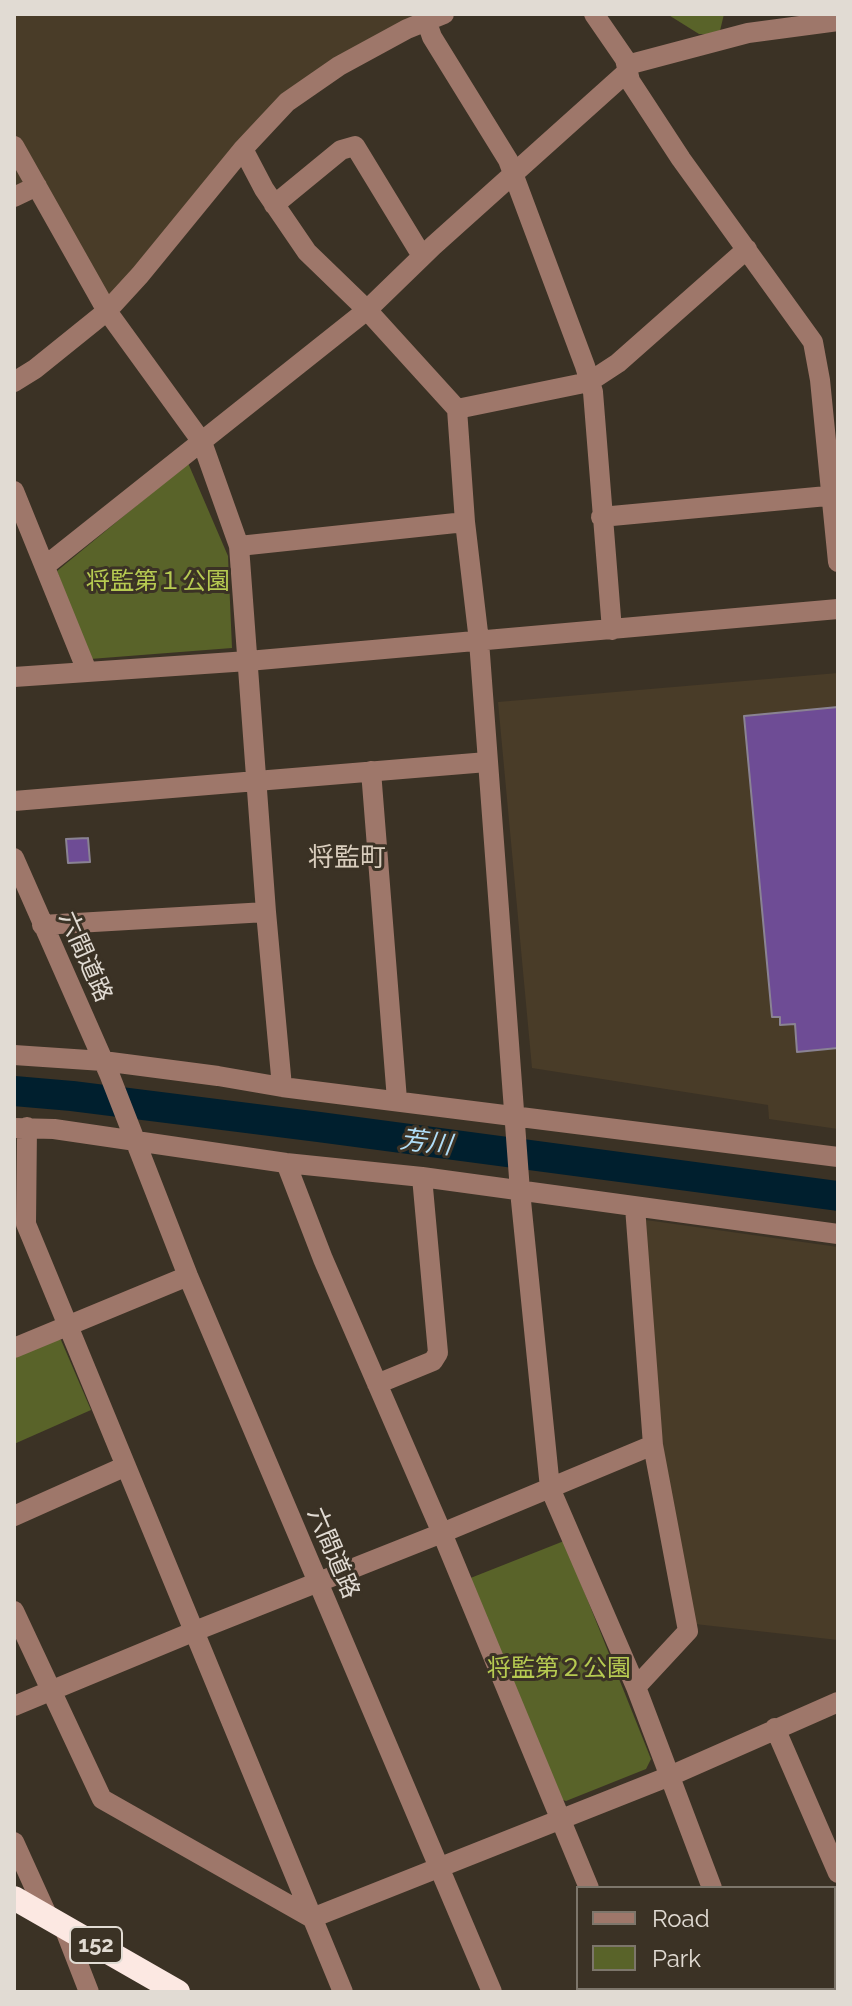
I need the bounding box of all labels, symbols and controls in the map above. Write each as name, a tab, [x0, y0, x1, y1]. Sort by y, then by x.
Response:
park label: 将監第１公園	[86, 568, 230, 596]
district label: 将監町	[308, 842, 386, 874]
street label: 六間道路	[52, 907, 118, 1007]
water label: 芳川	[398, 1124, 454, 1162]
street label: 六間道路	[301, 1503, 365, 1603]
park label: 将監第２公園	[487, 1655, 631, 1683]
legend	[576, 1886, 836, 1990]
text: Road	[652, 1904, 710, 1933]
road number: 152	[70, 1927, 122, 1963]
text: Park	[652, 1944, 701, 1973]

